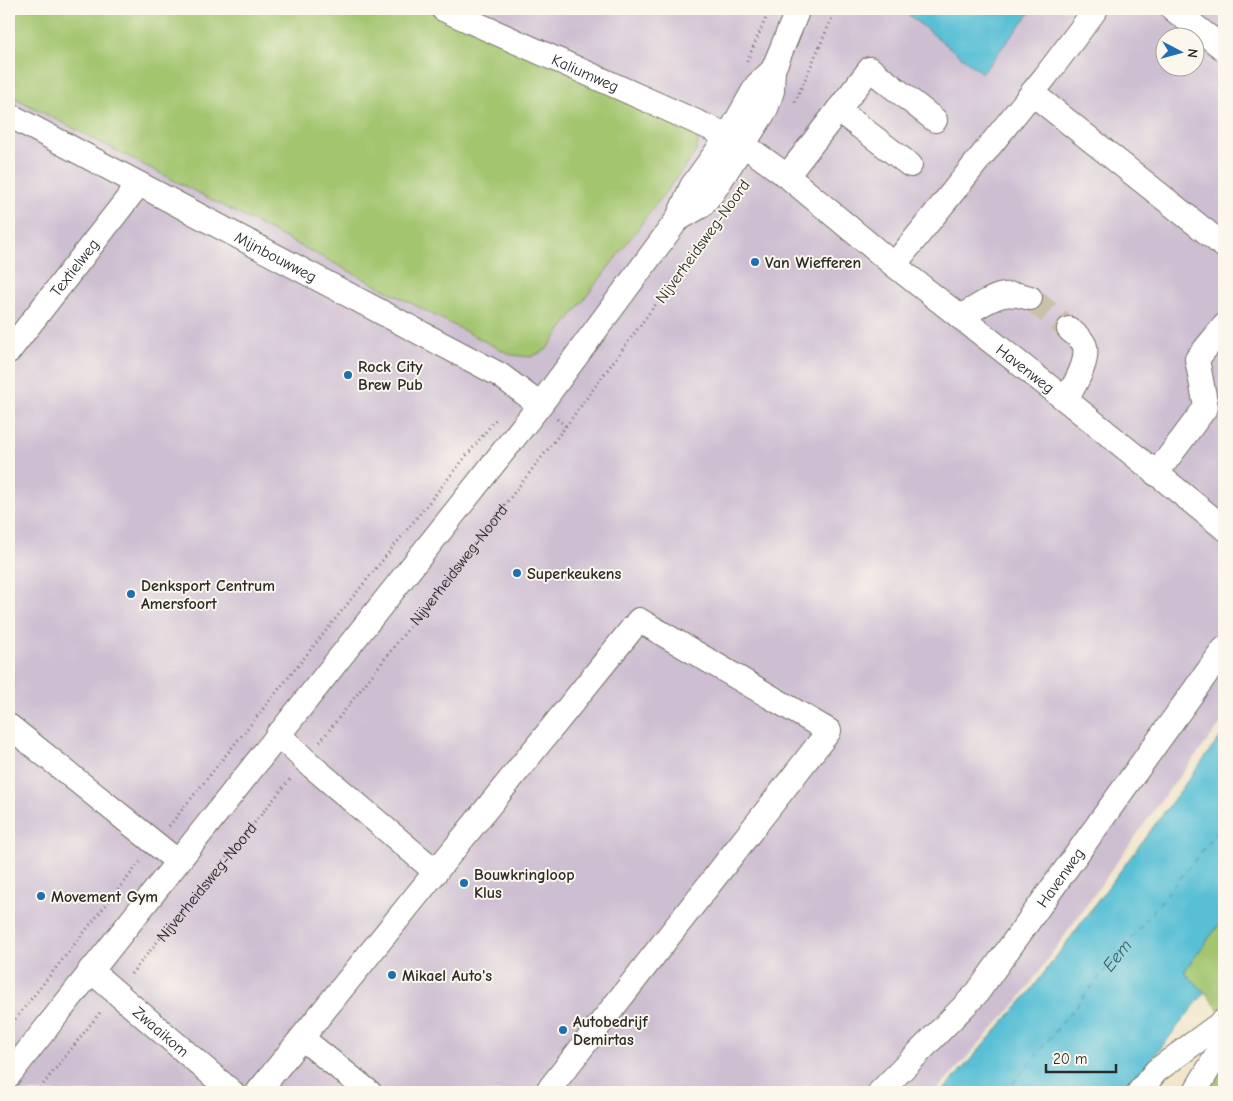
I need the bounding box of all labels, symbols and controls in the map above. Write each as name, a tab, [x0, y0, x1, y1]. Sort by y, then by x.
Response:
north arrow	[1156, 28, 1206, 78]
text: N	[1184, 48, 1201, 59]
street label: Kaliumweg	[549, 51, 621, 96]
street label: Nijverheidsweg-Noord	[652, 176, 754, 307]
street label: Mijnbouwweg	[231, 228, 320, 286]
street label: Textielweg	[47, 236, 103, 300]
place label: Van Wiefferen	[765, 254, 861, 272]
marker: Van Wiefferen	[749, 256, 761, 268]
street label: Havenweg	[992, 341, 1058, 397]
place label: Rock City Brew Pub	[358, 358, 423, 394]
marker: Rock City Brew Pub	[342, 369, 354, 381]
street label: Nijverheidsweg-Noord	[406, 501, 512, 629]
place label: Superkeukens	[527, 565, 621, 583]
marker: Superkeukens	[511, 567, 523, 579]
place label: Denksport Centrum Amersfoort	[141, 577, 275, 613]
marker: Denksport Centrum Amersfoort	[125, 588, 137, 600]
street label: Nijverheidsweg-Noord	[153, 819, 261, 946]
street label: Havenweg	[1033, 845, 1088, 911]
place label: Bouwkringloop Klus	[474, 866, 575, 902]
marker: Bouwkringloop Klus	[458, 877, 470, 889]
place label: Movement Gym	[51, 888, 158, 906]
marker: Movement Gym	[35, 890, 47, 902]
water label: Eem	[1098, 936, 1137, 976]
place label: Mikael Auto's	[402, 967, 492, 985]
marker: Mikael Auto's	[386, 969, 398, 981]
street label: Zwaaikom	[129, 1003, 192, 1061]
place label: Autobedrijf Demirtas	[573, 1013, 648, 1049]
marker: Autobedrijf Demirtas	[557, 1024, 569, 1036]
scale bar	[1046, 1041, 1116, 1073]
text: 20 m	[1053, 1050, 1087, 1068]

